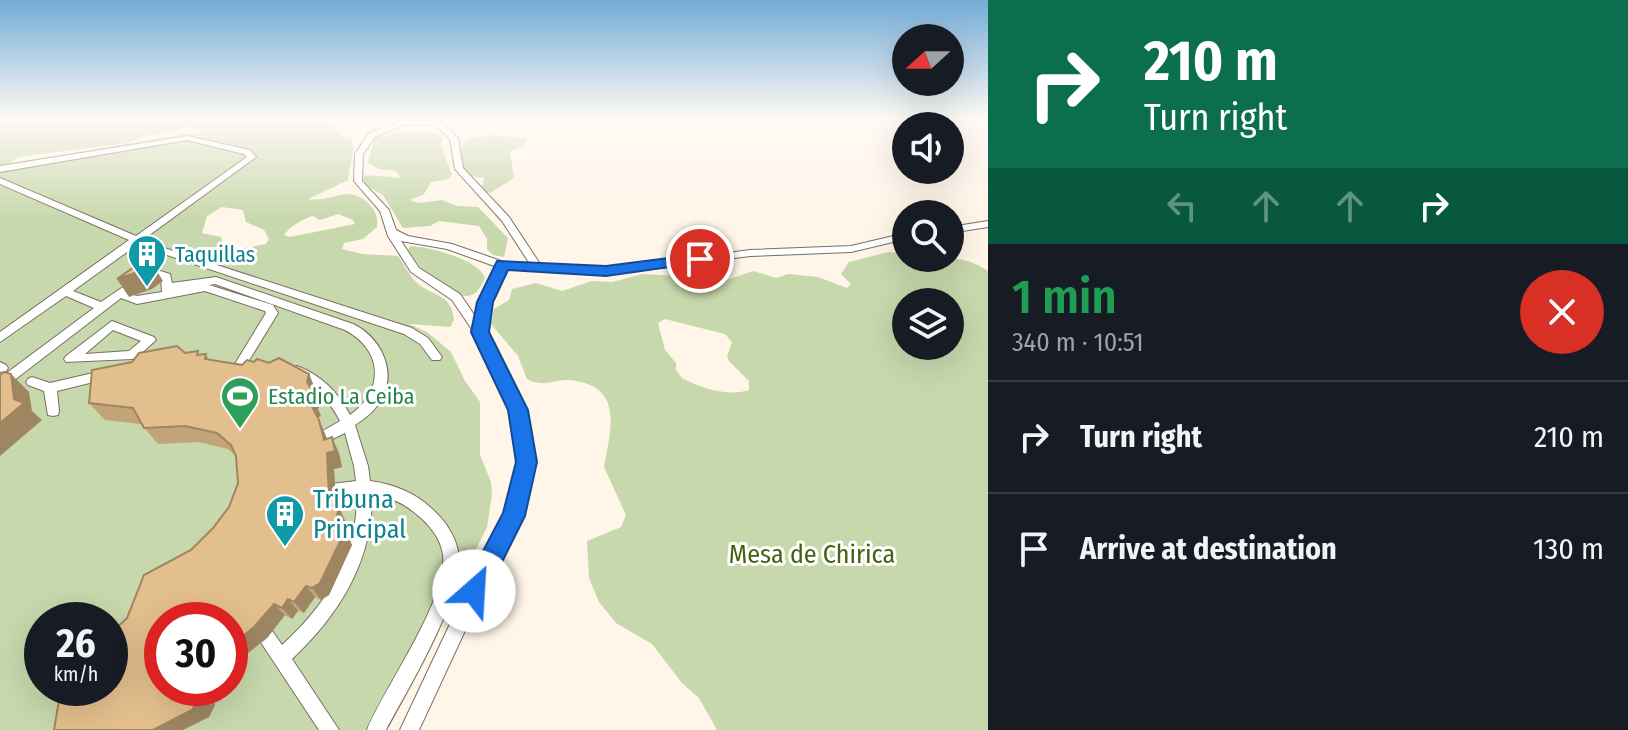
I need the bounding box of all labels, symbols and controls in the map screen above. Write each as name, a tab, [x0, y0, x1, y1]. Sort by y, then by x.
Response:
north arrow	[892, 24, 964, 96]
map controls	[892, 24, 964, 360]
text: 210 m	[1144, 28, 1278, 95]
icon: right	[1012, 32, 1116, 136]
text: Turn right	[1144, 96, 1287, 140]
button: sound	[892, 112, 964, 184]
icon: left	[1160, 184, 1204, 228]
icon: ahead	[1244, 184, 1288, 228]
icon: ahead	[1328, 184, 1372, 228]
icon: right	[1412, 184, 1456, 228]
button: search	[892, 200, 964, 272]
pin	[666, 225, 734, 293]
building icon: Taquillas	[126, 233, 168, 288]
icon: arrive	[678, 237, 722, 281]
place label: Taquillas	[175, 241, 255, 268]
text: 1 min	[1012, 268, 1117, 326]
button: close	[1520, 270, 1604, 354]
button: layers	[892, 288, 964, 360]
text: 340 m · 10:51	[1012, 327, 1144, 358]
sports icon: Estadio La Ceiba	[219, 375, 261, 430]
place label: Estadio La Ceiba	[268, 383, 414, 410]
icon: right	[1012, 415, 1056, 459]
text: Turn right	[1080, 419, 1202, 455]
text: 210 m	[1534, 419, 1604, 455]
place label: Tribuna Principal	[313, 484, 406, 545]
building icon: Tribuna Principal	[264, 493, 306, 548]
icon: arrive	[1012, 527, 1056, 571]
text: Arrive at destination	[1080, 531, 1337, 567]
text: 130 m	[1533, 531, 1604, 567]
park label: Mesa de Chirica	[729, 539, 895, 570]
position arrow	[432, 549, 516, 633]
speed limit sign: 30	[144, 602, 248, 706]
text: 26	[56, 620, 96, 668]
text: km/h	[54, 662, 98, 686]

